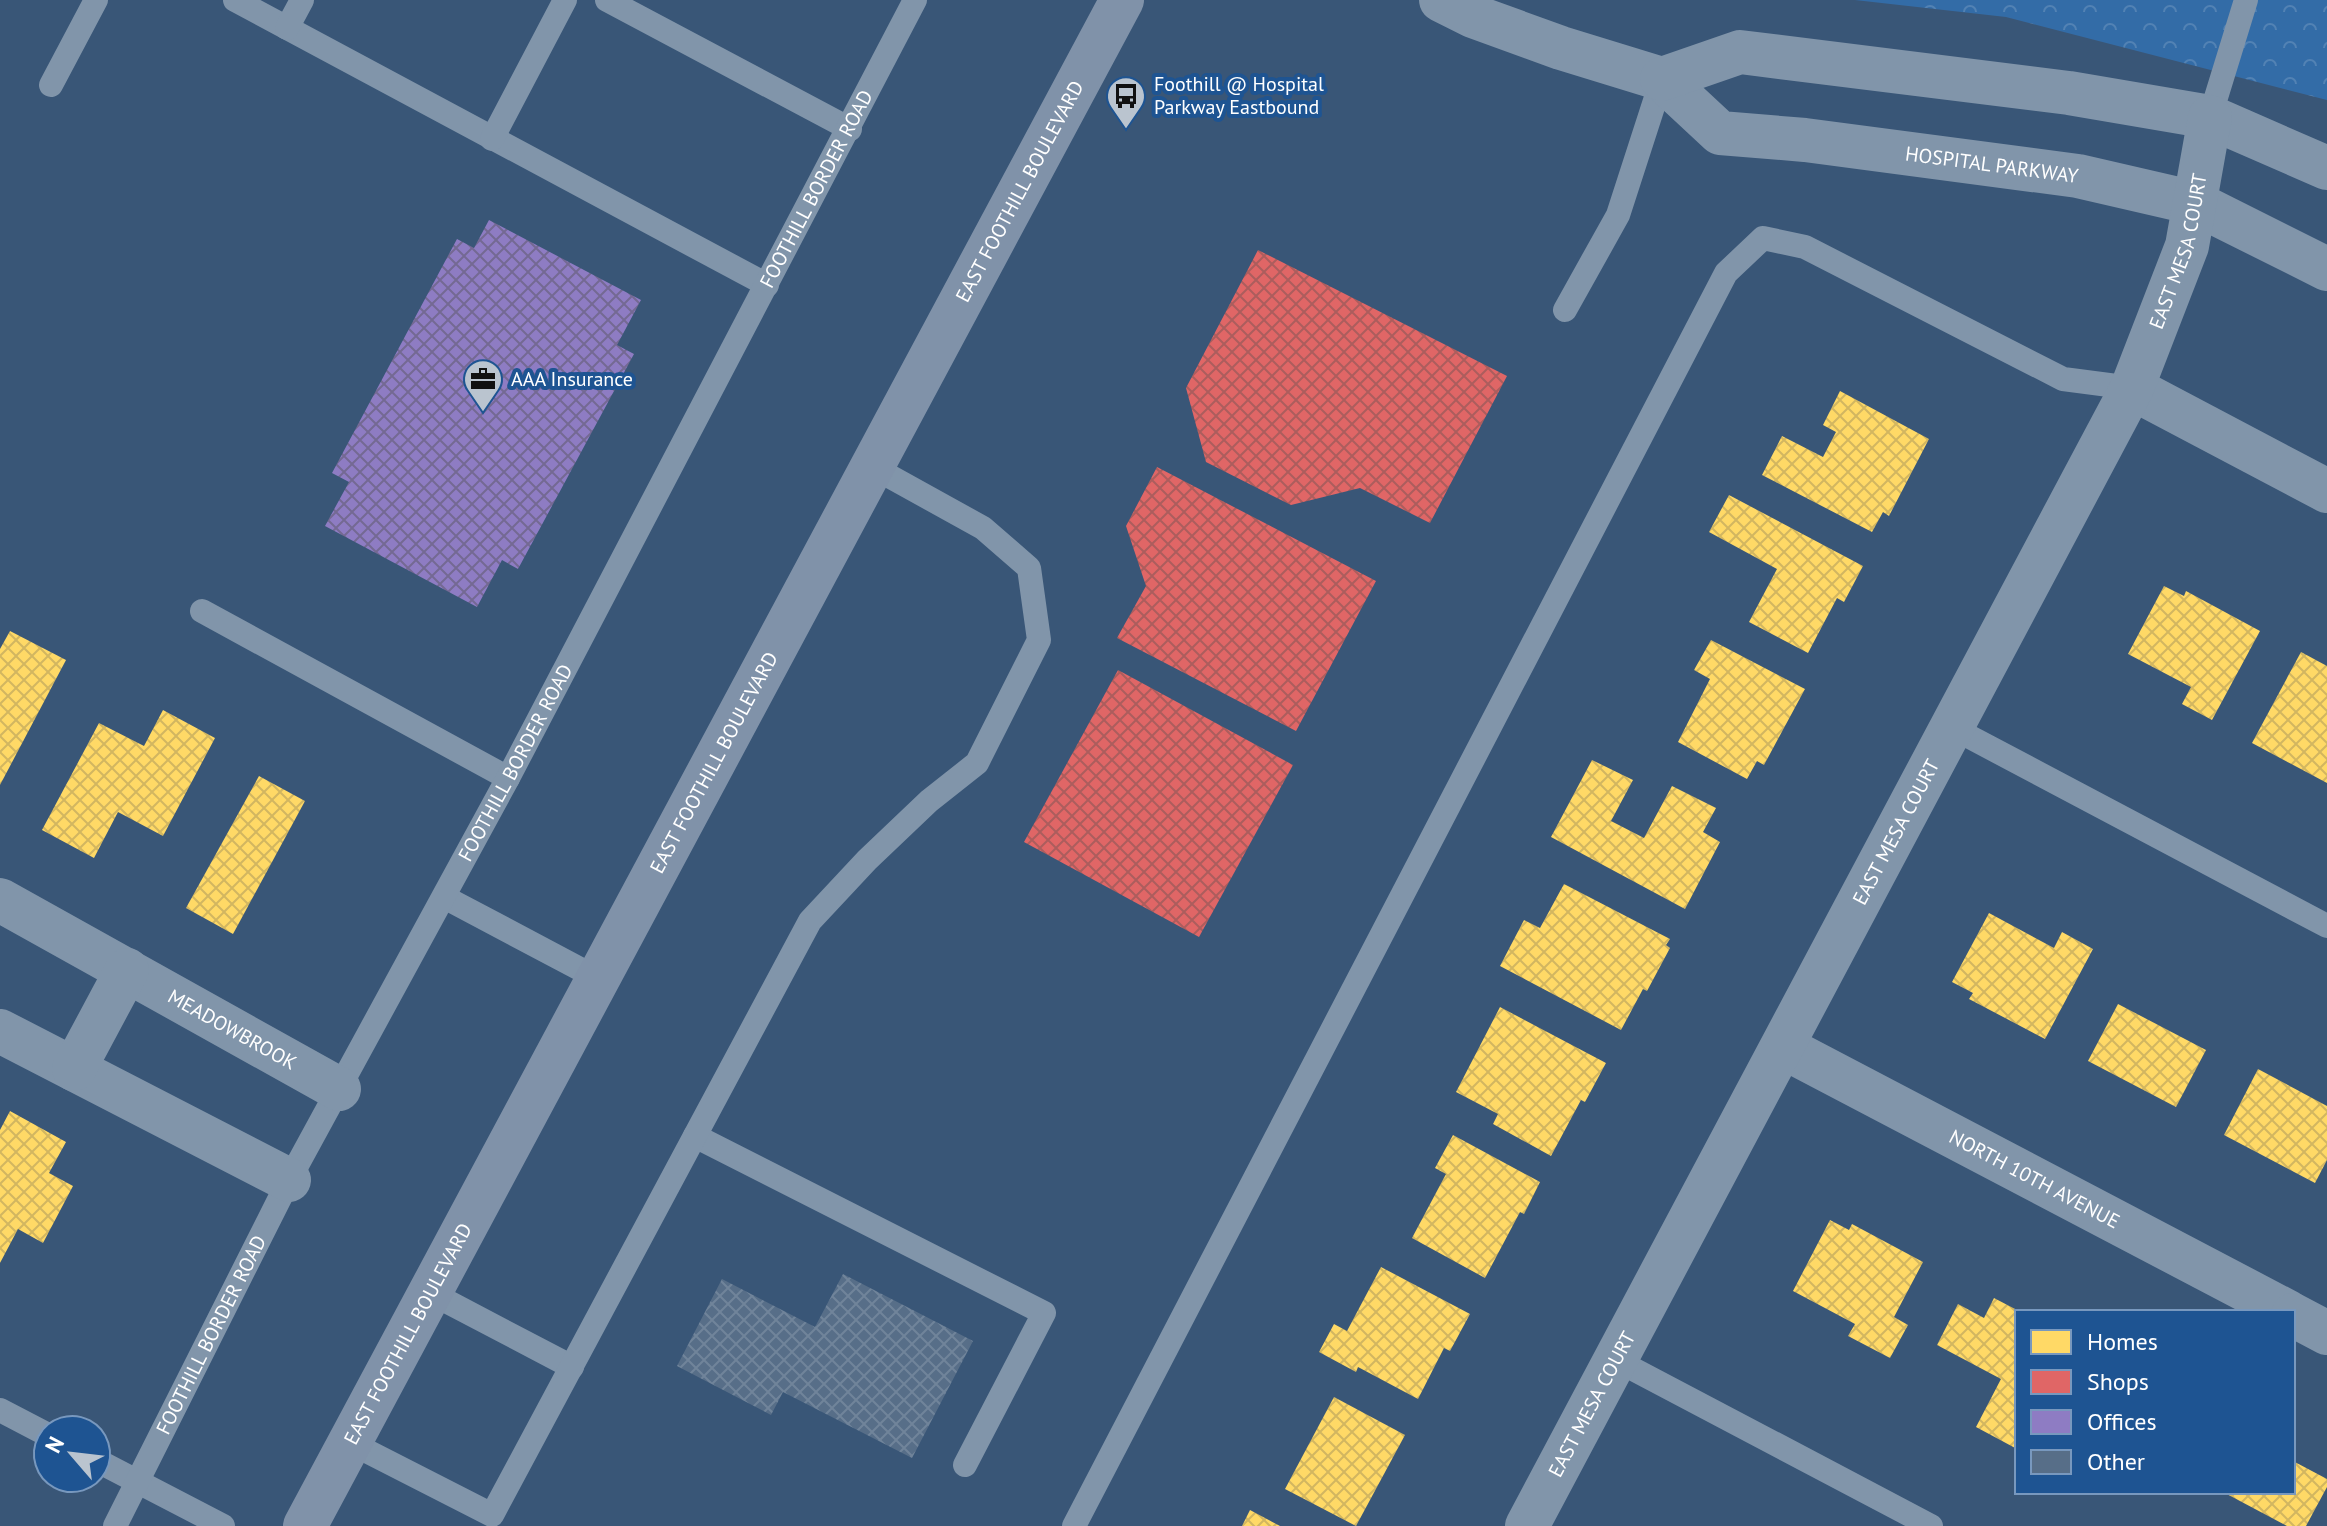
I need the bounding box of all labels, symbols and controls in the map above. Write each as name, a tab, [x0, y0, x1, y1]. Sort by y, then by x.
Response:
place label: Foothill @ Hospital Parkway Eastbound	[1154, 71, 1324, 120]
bus stop icon: Foothill @ Hospital Parkway Eastbound	[1105, 75, 1147, 130]
street label: EAST FOOTHILL BOULEVARD	[950, 76, 1090, 307]
street label: FOOTHILL BORDER ROAD	[754, 85, 879, 292]
street label: HOSPITAL PARKWAY	[1904, 140, 2081, 189]
street label: EAST MESA COURT	[2143, 171, 2213, 333]
office icon: AAA Insurance	[462, 358, 504, 413]
place label: AAA Insurance	[511, 366, 633, 392]
street label: EAST FOOTHILL BOULEVARD	[644, 647, 784, 878]
street label: FOOTHILL BORDER ROAD	[452, 660, 578, 866]
street label: EAST MESA COURT	[1847, 755, 1945, 909]
street label: MEADOWBROOK	[163, 983, 301, 1076]
street label: NORTH 10TH AVENUE	[1945, 1124, 2124, 1234]
street label: EAST FOOTHILL BOULEVARD	[338, 1218, 478, 1449]
street label: FOOTHILL BORDER ROAD	[150, 1231, 272, 1439]
legend	[2015, 1310, 2295, 1494]
text: Homes	[2087, 1326, 2158, 1357]
street label: EAST MESA COURT	[1542, 1327, 1641, 1482]
text: Shops	[2087, 1366, 2149, 1397]
text: Offices	[2087, 1406, 2157, 1437]
north arrow	[32, 1414, 112, 1494]
text: N	[39, 1432, 70, 1458]
text: Other	[2087, 1446, 2145, 1477]

